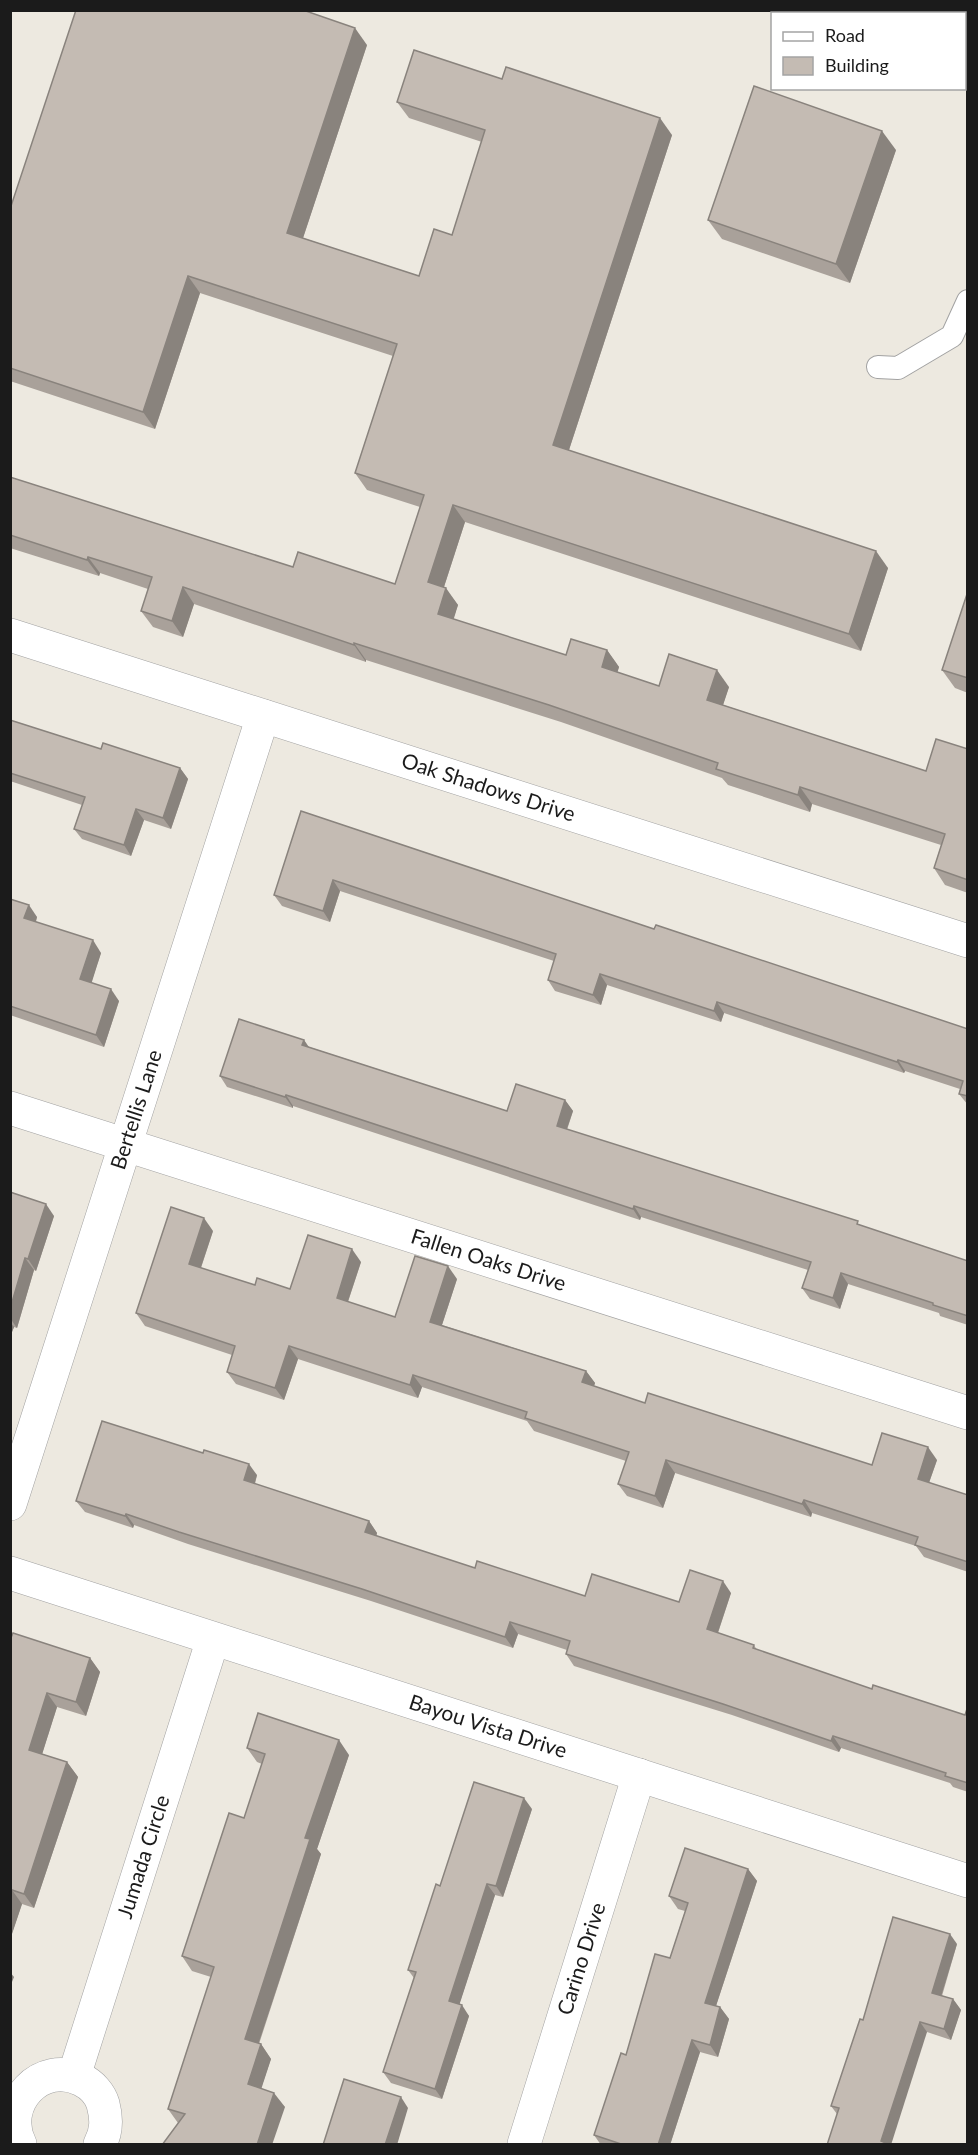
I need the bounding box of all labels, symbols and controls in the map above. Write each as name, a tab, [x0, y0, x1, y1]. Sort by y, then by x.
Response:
legend	[771, 12, 966, 90]
text: Road	[825, 24, 865, 46]
text: Building	[825, 54, 889, 76]
street label: Oak Shadows Drive	[399, 747, 579, 826]
street label: Bertellis Lane	[104, 1046, 166, 1172]
street label: Fallen Oaks Drive	[408, 1222, 569, 1295]
street label: Bayou Vista Drive	[406, 1688, 570, 1762]
street label: Jumada Circle	[111, 1792, 174, 1921]
street label: Carino Drive	[551, 1899, 610, 2018]

